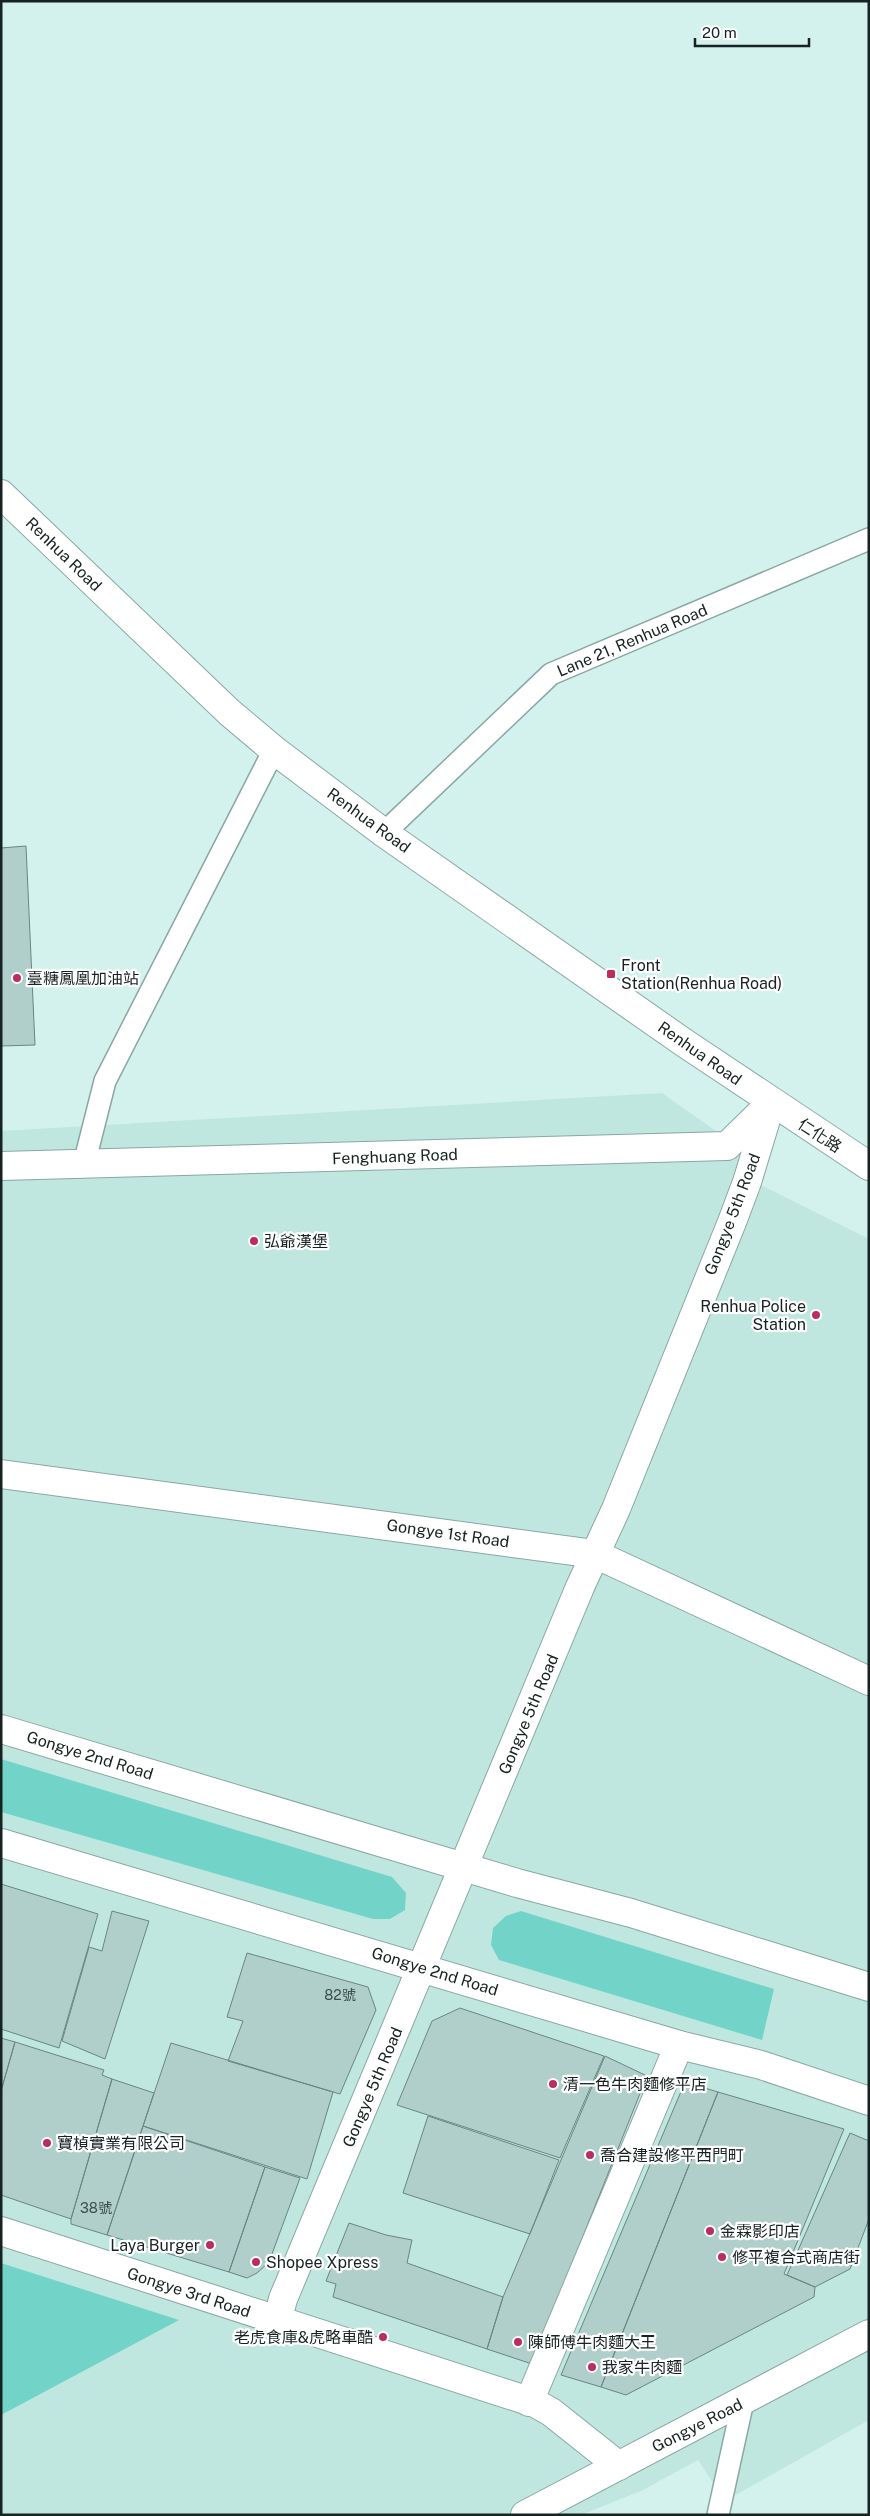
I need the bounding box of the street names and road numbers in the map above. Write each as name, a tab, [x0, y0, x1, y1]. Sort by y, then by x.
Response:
street label: Renhua Road	[22, 513, 105, 595]
street label: Lane 21, Renhua Road	[554, 600, 710, 681]
street label: Renhua Road	[323, 784, 414, 857]
street label: Renhua Road	[654, 1018, 745, 1089]
street label: 仁化路	[794, 1114, 845, 1156]
street label: Fenghuang Road	[332, 1145, 458, 1168]
street label: Gongye 5th Road	[701, 1151, 764, 1278]
street label: Gongye 1st Road	[385, 1515, 510, 1552]
street label: Gongye 5th Road	[495, 1651, 562, 1777]
street label: Gongye 2nd Road	[24, 1727, 155, 1784]
street label: Gongye 2nd Road	[369, 1943, 500, 2000]
street label: Gongye 5th Road	[339, 2024, 406, 2150]
street label: Gongye 3rd Road	[125, 2264, 253, 2321]
street label: Gongye Road	[649, 2394, 746, 2456]

